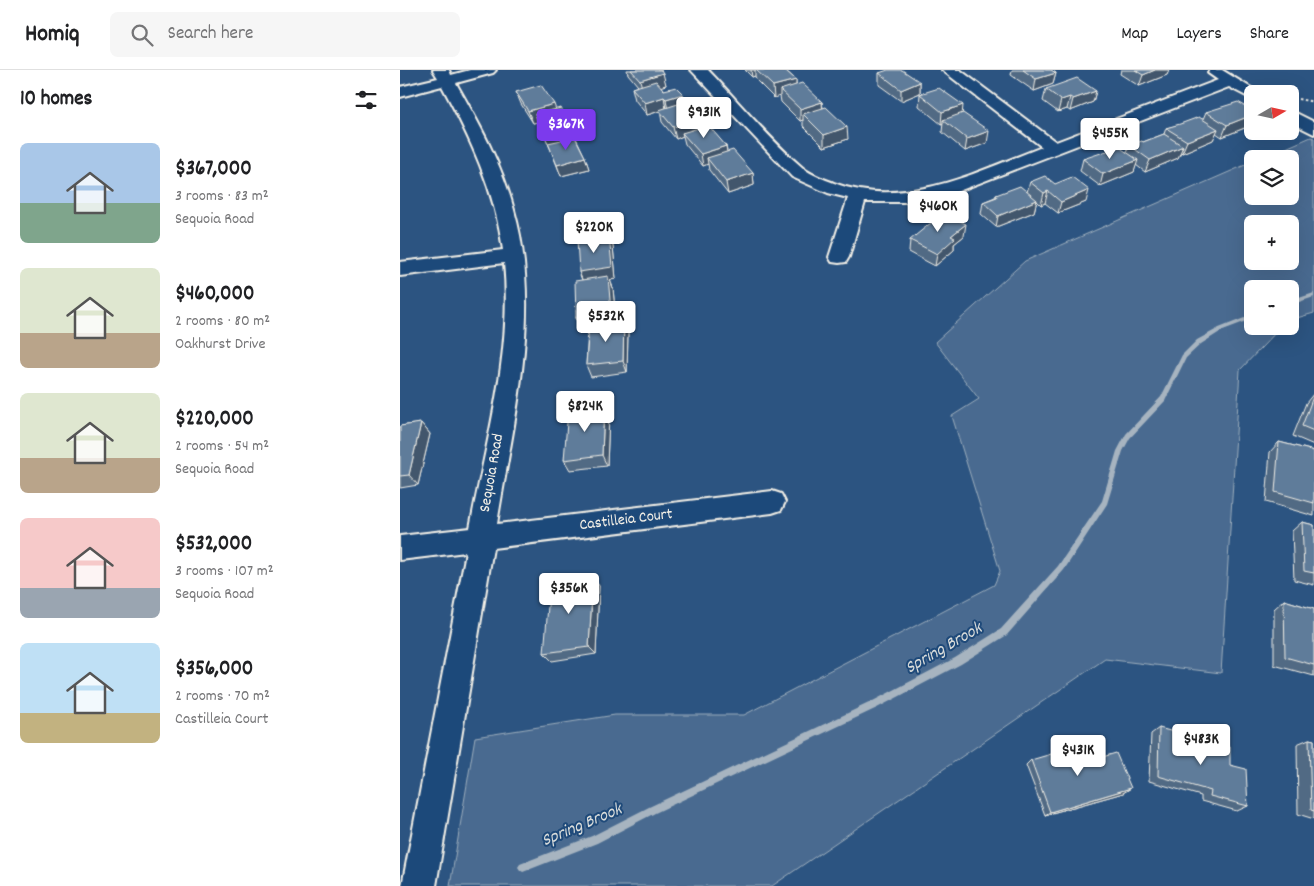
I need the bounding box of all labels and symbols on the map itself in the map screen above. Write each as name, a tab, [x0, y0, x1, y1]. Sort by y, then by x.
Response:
north arrow	[1244, 85, 1299, 140]
pin: $931K	[669, 97, 739, 139]
pin: $367K	[531, 108, 601, 151]
pin: $455K	[1075, 118, 1145, 160]
pin: $460K	[903, 190, 973, 233]
pin: $220K	[559, 212, 629, 254]
pin: $532K	[571, 300, 641, 343]
pin: $824K	[550, 390, 620, 433]
street label: Sequoia Road	[474, 432, 510, 514]
street label: Castilleia Court	[578, 503, 674, 537]
pin: $356K	[534, 572, 604, 615]
water label: Spring Brook	[901, 616, 989, 681]
pin: $483K	[1166, 724, 1236, 766]
pin: $431K	[1043, 734, 1113, 777]
water label: Spring Brook	[538, 797, 628, 854]

